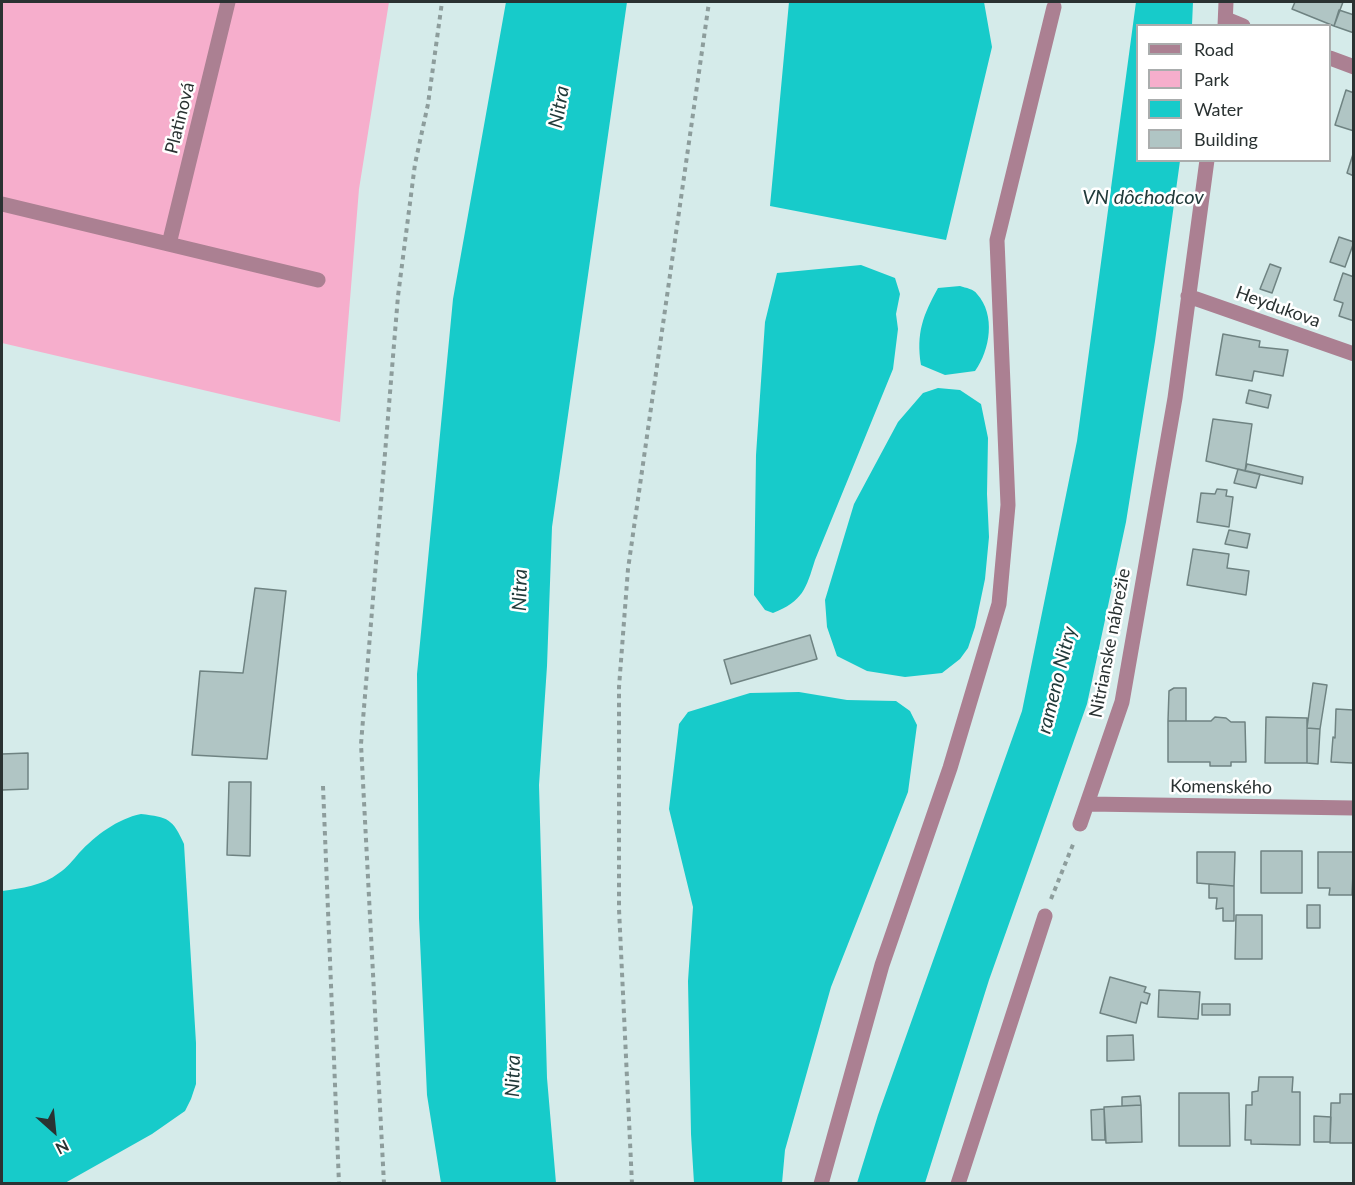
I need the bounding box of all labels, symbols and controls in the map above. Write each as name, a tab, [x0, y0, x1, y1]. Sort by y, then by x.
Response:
legend	[1136, 24, 1331, 162]
text: Road	[1194, 38, 1234, 60]
text: Park	[1194, 68, 1229, 90]
street label: Platinová	[161, 80, 199, 156]
water label: Nitra	[544, 84, 574, 130]
text: Water	[1194, 98, 1243, 120]
text: Building	[1194, 128, 1258, 150]
water label: VN dôchodcov	[1082, 186, 1204, 210]
street label: Heydukova	[1233, 282, 1323, 332]
street label: Nitrianske nábrežie	[1085, 567, 1135, 719]
water label: Nitra	[508, 569, 532, 611]
water label: rameno Nitry	[1032, 624, 1082, 736]
street label: Komenského	[1170, 775, 1272, 799]
water label: Nitra	[501, 1055, 525, 1097]
north arrow	[24, 1101, 84, 1161]
text: N	[53, 1136, 72, 1159]

